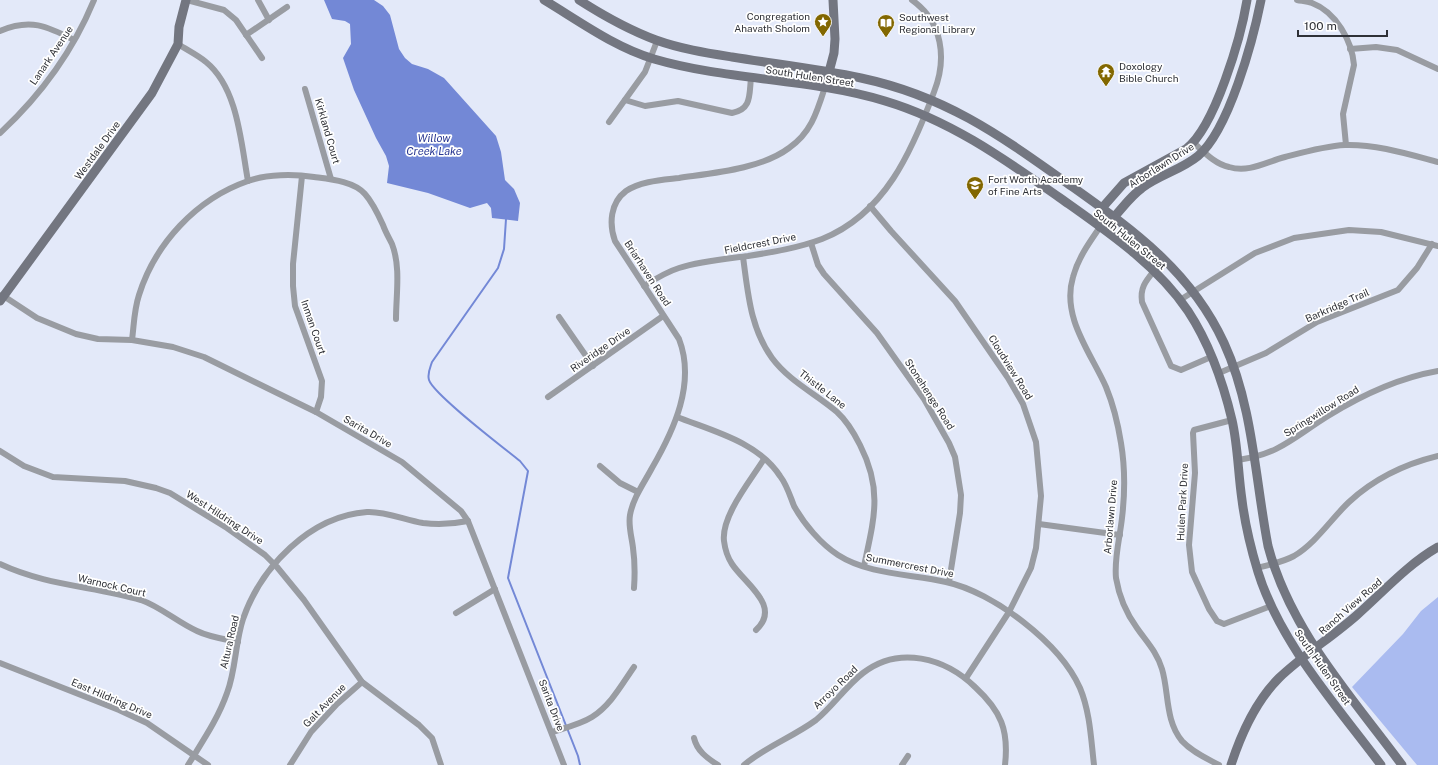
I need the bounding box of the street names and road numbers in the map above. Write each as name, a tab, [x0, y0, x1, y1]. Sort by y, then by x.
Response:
street label: Lanark Avenue	[27, 23, 75, 87]
street label: South Hulen Street	[765, 63, 855, 89]
street label: Kirkland Court	[313, 97, 343, 165]
street label: Westdale Drive	[72, 118, 123, 182]
street label: Arborlawn Drive	[1126, 140, 1196, 190]
street label: South Hulen Street	[1091, 206, 1169, 272]
street label: Fieldcrest Drive	[723, 230, 797, 256]
street label: Briarhaven Road	[622, 238, 674, 308]
street label: Barkridge Trail	[1303, 286, 1371, 324]
street label: Inman Court	[299, 298, 329, 356]
street label: Riveridge Drive	[568, 324, 632, 374]
street label: Cloudview Road	[986, 332, 1036, 402]
street label: Stonehenge Road	[903, 356, 957, 432]
street label: Thistle Lane	[797, 367, 849, 411]
street label: Springwillow Road	[1281, 383, 1361, 439]
street label: Sarita Drive	[341, 412, 395, 450]
street label: Hulen Park Drive	[1174, 462, 1190, 541]
street label: Arborlawn Drive	[1101, 479, 1119, 555]
street label: West Hildring Drive	[184, 488, 266, 547]
street label: Summercrest Drive	[865, 551, 955, 579]
street label: Warnock Court	[77, 571, 147, 599]
street label: Ranch View Road	[1316, 575, 1384, 637]
street label: Altura Road	[217, 614, 241, 670]
street label: South Hulen Street	[1292, 627, 1354, 707]
street label: Arroyo Road	[810, 663, 860, 711]
street label: East Hildring Drive	[70, 676, 155, 721]
street label: Sarita Drive	[537, 677, 567, 733]
street label: Galt Avenue	[300, 680, 348, 729]

